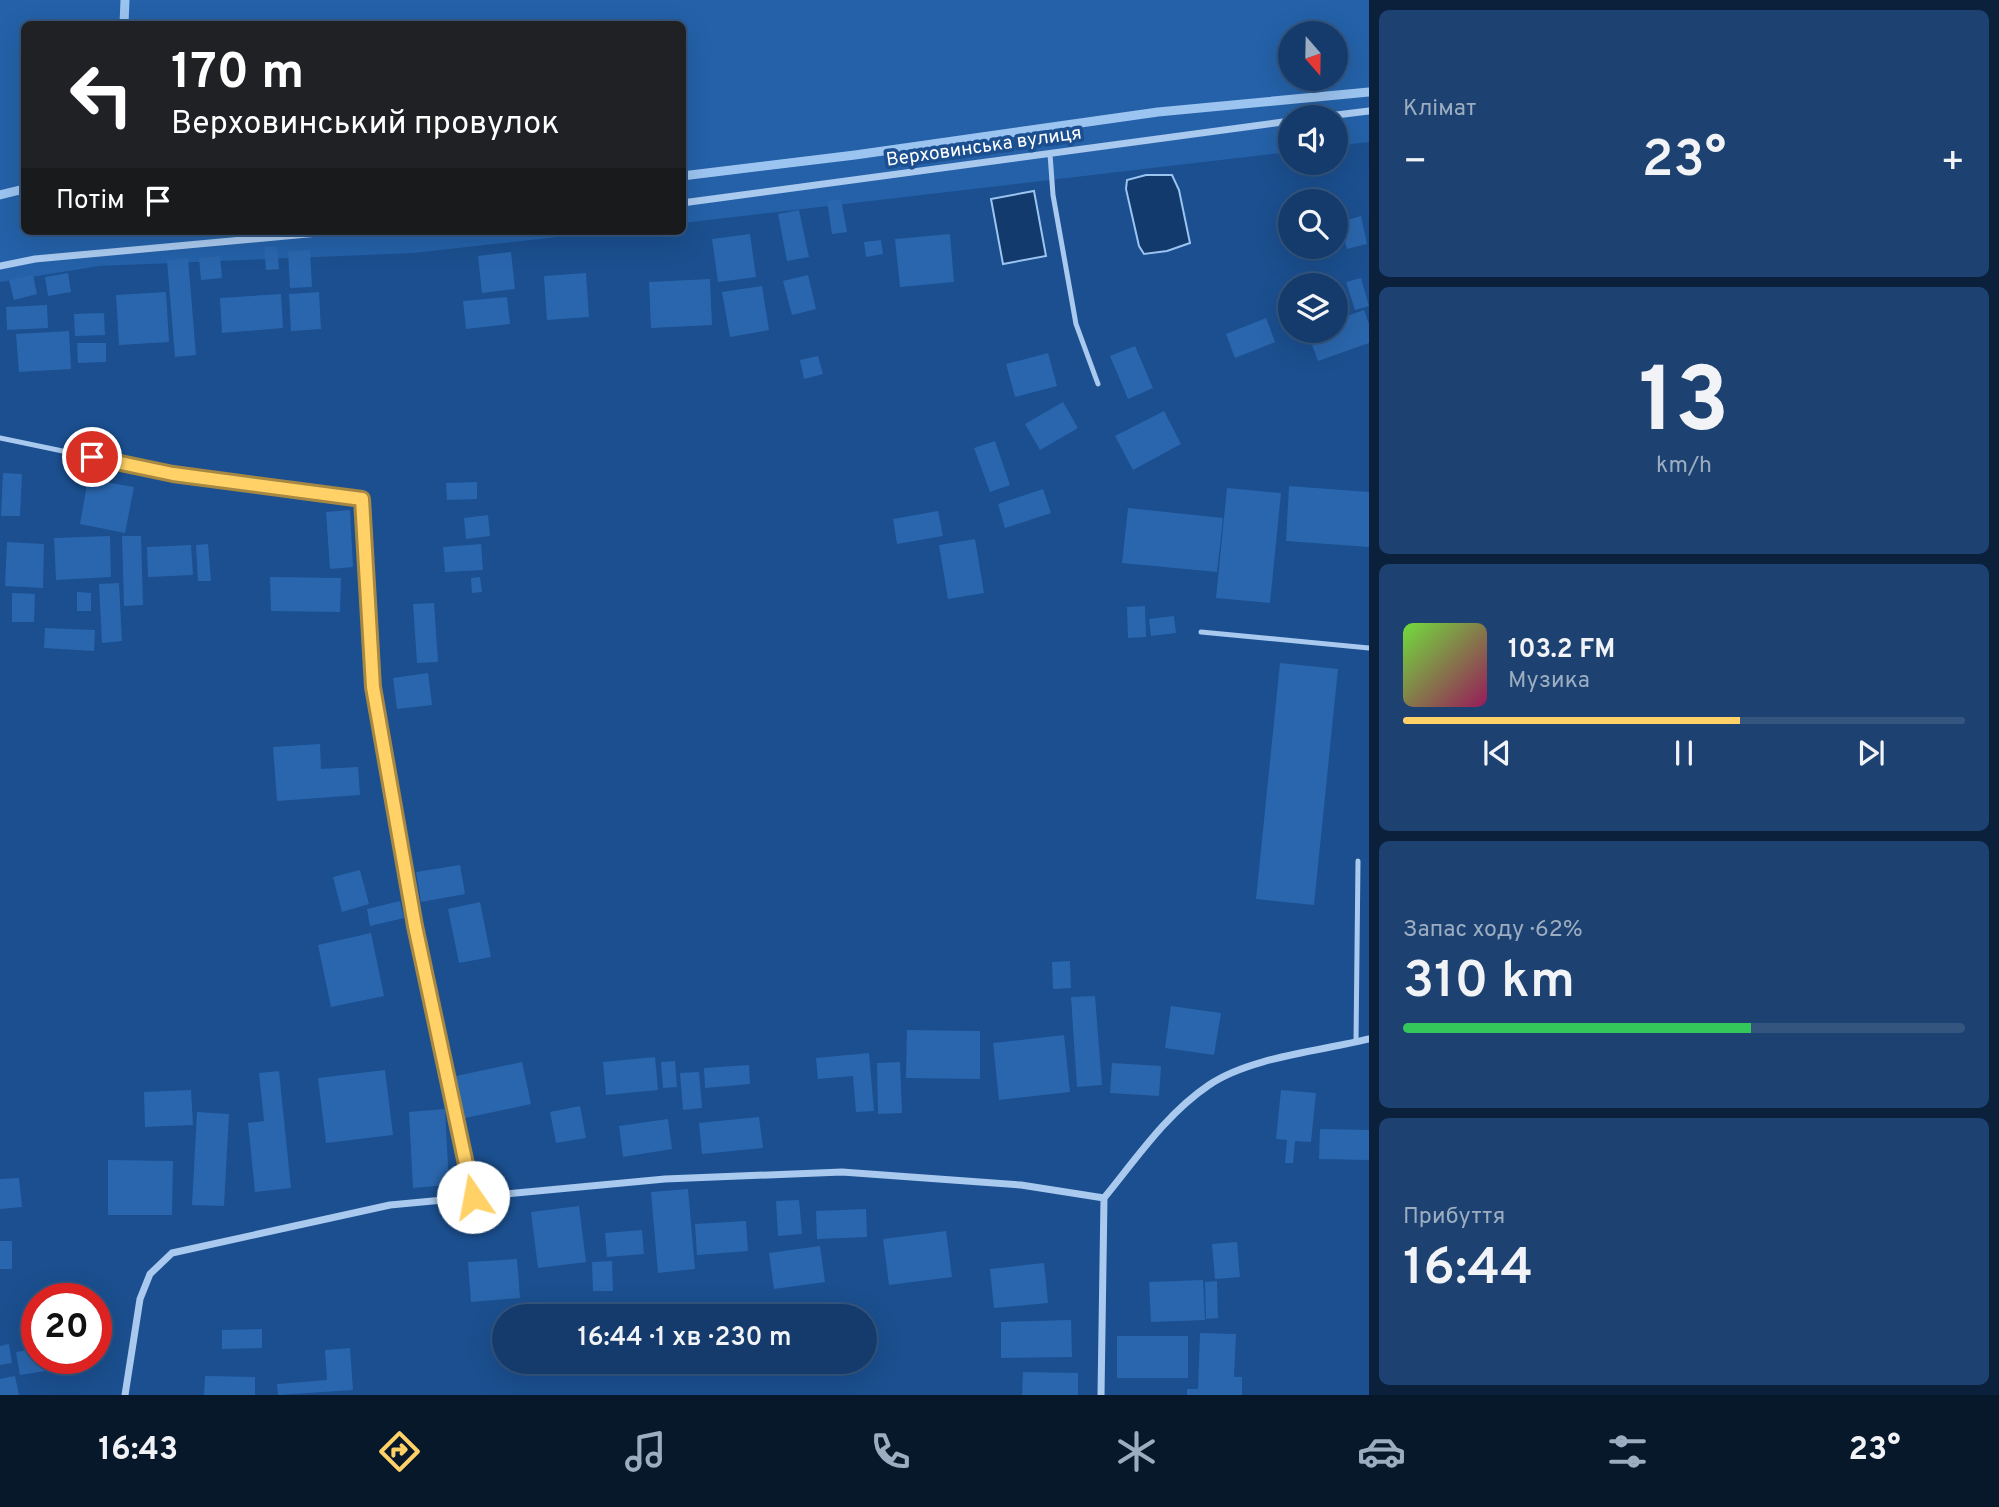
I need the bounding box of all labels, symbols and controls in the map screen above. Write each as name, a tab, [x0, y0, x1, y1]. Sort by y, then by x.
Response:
north arrow	[1278, 21, 1348, 91]
map controls	[1278, 21, 1348, 343]
text: 170 m	[171, 44, 304, 106]
icon: left	[56, 49, 147, 140]
text: Клімат	[1403, 95, 1476, 124]
text: Верховинський провулок	[171, 105, 559, 145]
button: sound	[1278, 105, 1348, 175]
street label: Верховинська вулиця	[885, 121, 1083, 173]
text: 23°	[1642, 129, 1726, 195]
text: −	[1403, 139, 1428, 188]
text: +	[1940, 139, 1965, 188]
icon: arrive	[139, 182, 177, 220]
text: Потім	[56, 185, 125, 218]
button: search	[1278, 189, 1348, 259]
button: layers	[1278, 273, 1348, 343]
text: 13	[1639, 349, 1729, 464]
pin	[62, 427, 122, 487]
icon: arrive	[73, 438, 111, 476]
text: km/h	[1656, 452, 1712, 481]
text: 103.2 FM	[1508, 634, 1615, 667]
text: Музика	[1508, 667, 1590, 696]
icon: previous	[1478, 734, 1516, 772]
icon: pause	[1665, 734, 1703, 772]
icon: next	[1852, 734, 1890, 772]
text: Запас ходу · 62%	[1403, 916, 1583, 945]
text: 310 km	[1403, 950, 1575, 1016]
position arrow	[436, 1160, 510, 1234]
text: Прибуття	[1403, 1203, 1505, 1232]
text: 16:44	[1403, 1237, 1533, 1303]
speed limit sign: 20	[21, 1283, 112, 1374]
text: 16:44 · 1 хв · 230 m	[578, 1322, 791, 1355]
icon: directions	[375, 1427, 424, 1476]
icon: music	[621, 1427, 670, 1476]
icon: phone	[866, 1427, 915, 1476]
icon: climate	[1112, 1427, 1161, 1476]
icon: car	[1357, 1427, 1406, 1476]
icon: filters	[1603, 1427, 1652, 1476]
text: 16:43	[98, 1431, 178, 1471]
text: 23°	[1849, 1431, 1901, 1471]

